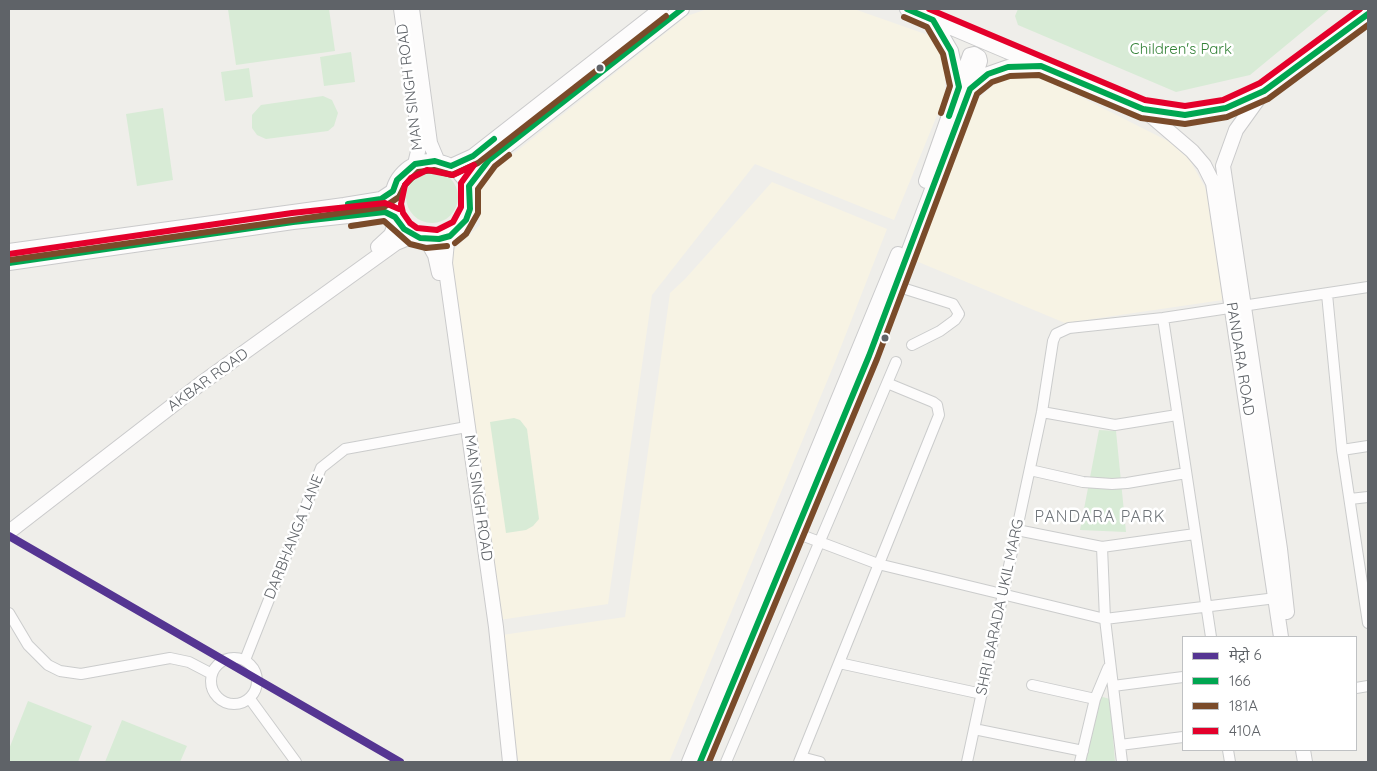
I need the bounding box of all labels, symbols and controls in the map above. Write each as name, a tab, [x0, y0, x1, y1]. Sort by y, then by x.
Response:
street label: MAN SINGH ROAD	[393, 23, 427, 151]
park label: Children's Park	[1130, 40, 1232, 58]
unlabelled marker	[595, 63, 605, 73]
street label: PANDARA ROAD	[1222, 301, 1258, 417]
unlabelled marker	[880, 333, 890, 343]
street label: AKBAR ROAD	[164, 345, 252, 415]
street label: MAN SINGH ROAD	[460, 434, 496, 562]
street label: DARBHANGA LANE	[261, 472, 327, 602]
district label: PANDARA PARK	[1033, 507, 1167, 527]
street label: SHRI BARADA UKIL MARG	[972, 517, 1028, 697]
legend	[1182, 636, 1357, 751]
text: मेट्रो 6	[1229, 645, 1262, 664]
text: 166	[1229, 671, 1251, 690]
text: 181A	[1229, 696, 1258, 715]
text: 410A	[1229, 721, 1261, 740]

